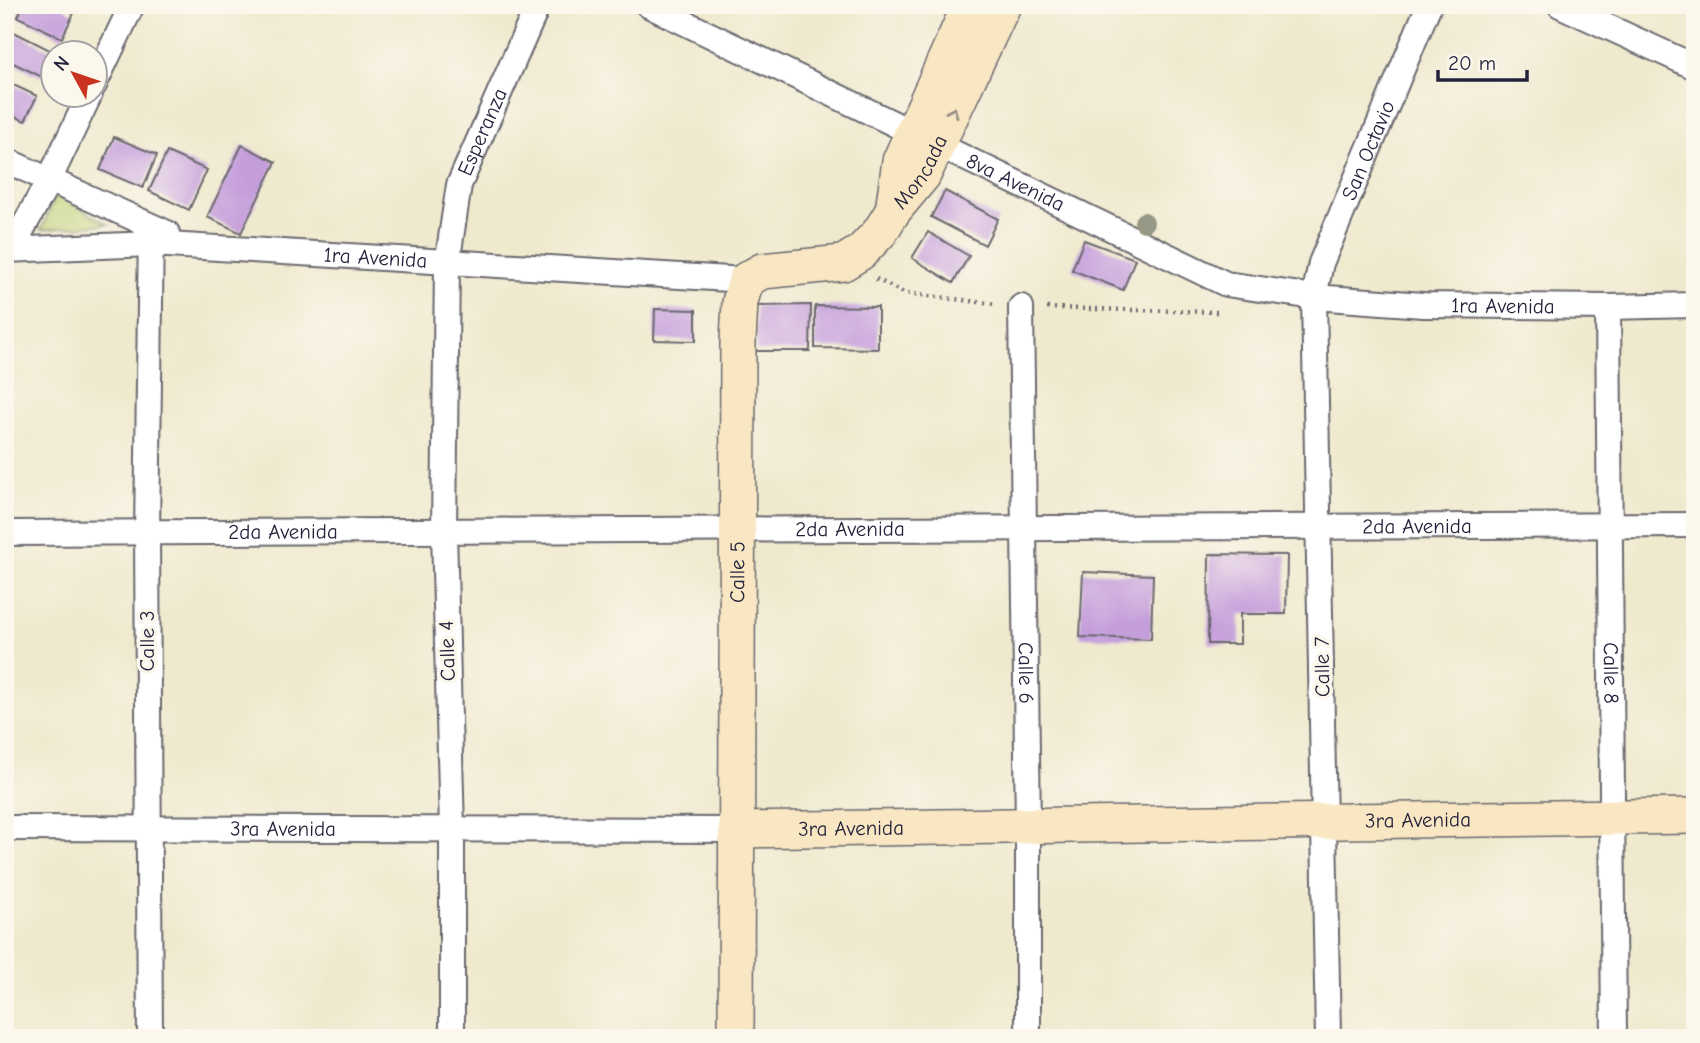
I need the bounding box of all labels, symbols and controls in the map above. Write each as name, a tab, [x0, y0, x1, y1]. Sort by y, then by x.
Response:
north arrow	[38, 38, 108, 108]
scale bar	[1438, 38, 1527, 82]
text: 20 m	[1448, 51, 1496, 75]
text: N	[49, 52, 74, 76]
street label: Esperanza	[453, 85, 512, 179]
street label: San Octavio	[1337, 97, 1400, 204]
one-way arrow	[945, 107, 959, 119]
street label: Moncada	[888, 131, 952, 214]
street label: 8va Avenida	[962, 148, 1069, 216]
street label: 1ra Avenida	[323, 242, 428, 273]
street label: 1ra Avenida	[1451, 293, 1555, 318]
street label: 2da Avenida	[1362, 514, 1472, 539]
street label: 2da Avenida	[795, 517, 905, 541]
street label: 2da Avenida	[228, 519, 338, 544]
street label: Calle 5	[725, 541, 749, 603]
street label: Calle 3	[135, 610, 159, 672]
street label: Calle 4	[434, 620, 460, 682]
street label: Calle 7	[1309, 637, 1335, 697]
street label: Calle 6	[1014, 642, 1038, 704]
street label: Calle 8	[1599, 642, 1623, 704]
street label: 3ra Avenida	[1365, 807, 1471, 833]
street label: 3ra Avenida	[798, 816, 904, 841]
street label: 3ra Avenida	[230, 817, 336, 841]

